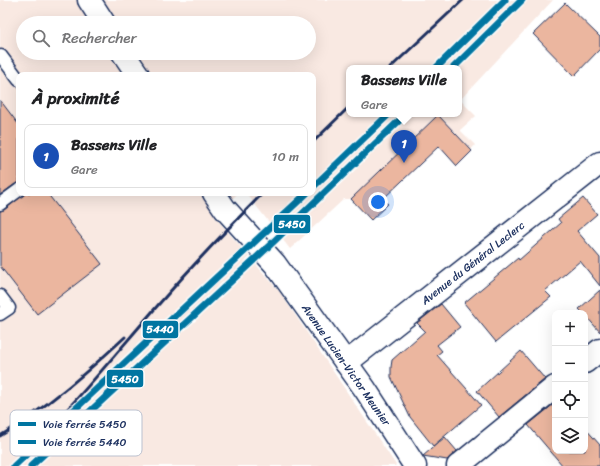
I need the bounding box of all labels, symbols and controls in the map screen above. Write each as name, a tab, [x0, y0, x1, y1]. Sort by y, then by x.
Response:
search box	[16, 16, 316, 60]
text: Rechercher	[62, 25, 137, 51]
icon: search	[30, 27, 52, 49]
popup	[346, 65, 462, 117]
text: Bassens Ville	[361, 67, 447, 93]
text: À proximité	[32, 83, 119, 113]
text: Gare	[361, 93, 388, 116]
pin: 1	[391, 130, 417, 163]
text: Bassens Ville	[71, 132, 157, 158]
text: 1	[43, 145, 49, 168]
text: 10 m	[272, 145, 299, 168]
text: Gare	[71, 158, 98, 181]
your location	[368, 192, 388, 212]
line badge: 5450	[273, 214, 311, 234]
text: 5450	[278, 215, 306, 234]
street label: Avenue du Général Leclerc	[416, 216, 529, 310]
street label: Avenue Lucien-Victor Meunier	[296, 299, 396, 430]
map controls	[552, 310, 588, 454]
button: +	[552, 310, 588, 346]
line badge: 5440	[142, 320, 179, 339]
text: 5440	[146, 320, 174, 339]
button: −	[552, 346, 588, 382]
line badge: 5450	[106, 369, 144, 388]
text: 5450	[111, 370, 139, 389]
button: locate	[552, 382, 588, 418]
legend	[10, 410, 142, 456]
text: Voie ferrée 5450	[43, 415, 126, 434]
button: layers	[552, 418, 588, 454]
text: Voie ferrée 5440	[43, 433, 127, 452]

